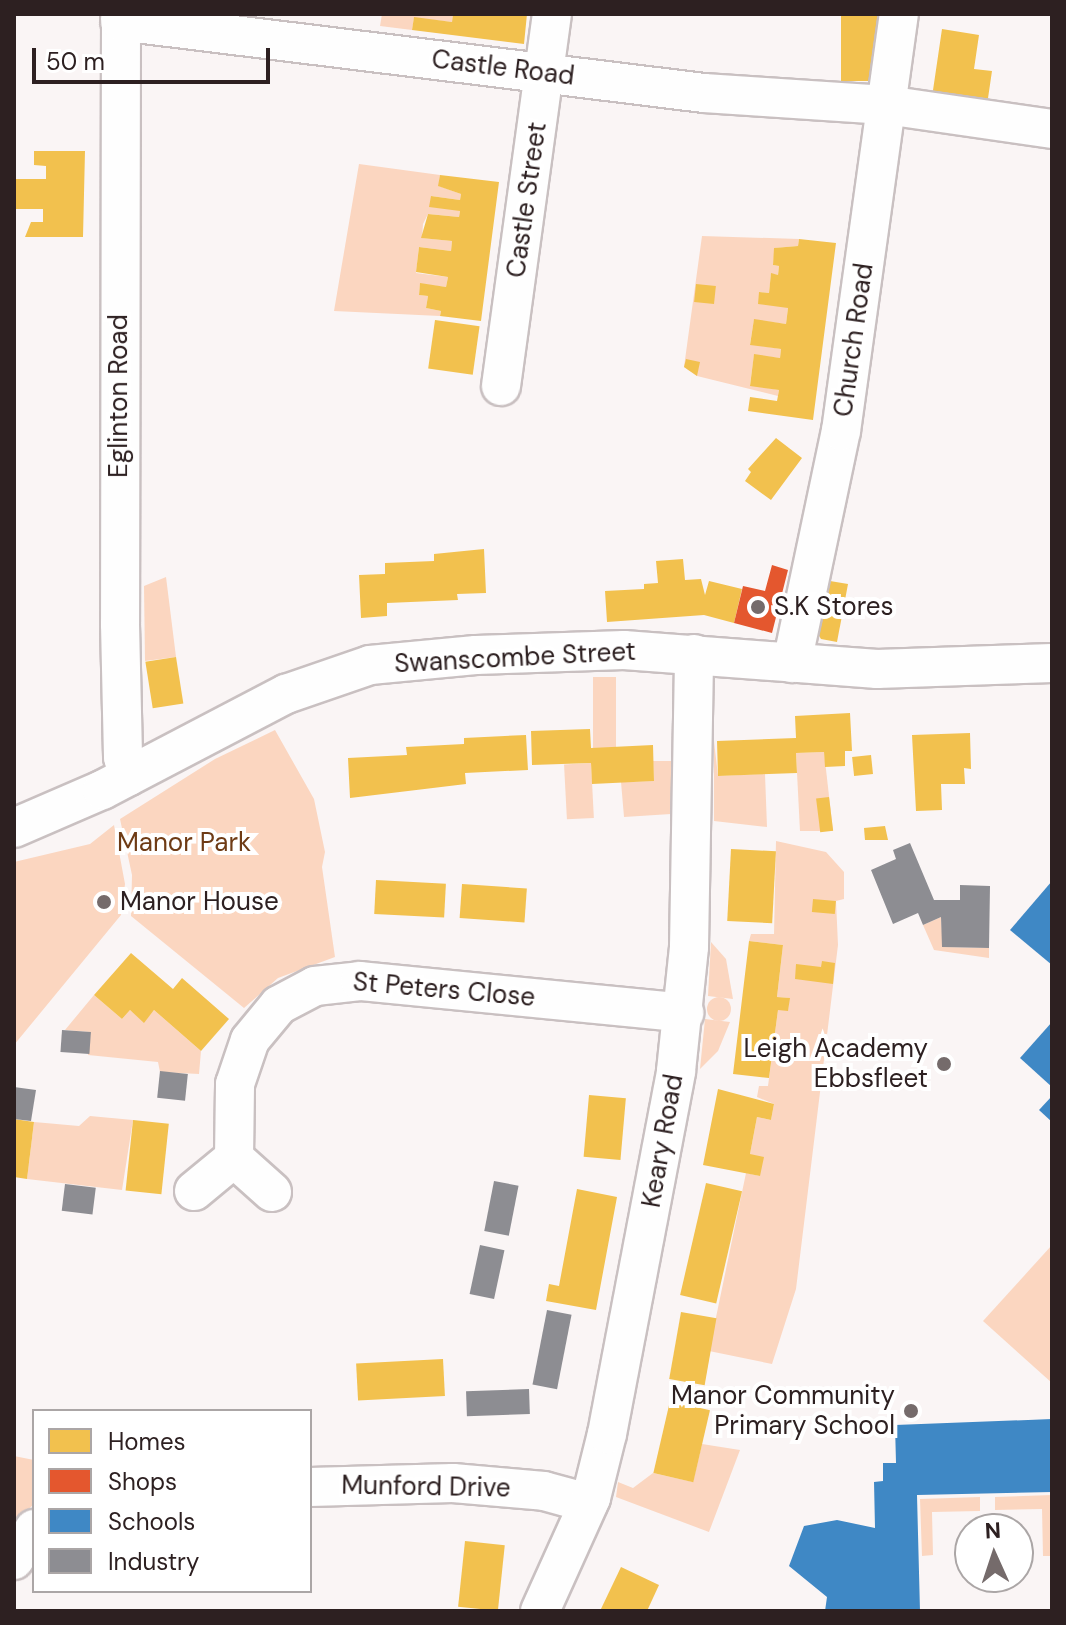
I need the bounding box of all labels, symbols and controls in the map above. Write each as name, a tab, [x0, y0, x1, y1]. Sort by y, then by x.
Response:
scale bar	[36, 32, 274, 82]
street label: Castle Road	[430, 44, 576, 92]
text: 50 m	[46, 46, 105, 77]
street label: Castle Street	[501, 120, 553, 280]
street label: Church Road	[828, 261, 880, 419]
street label: Eglinton Road	[103, 314, 135, 478]
place label: S.K Stores	[774, 591, 894, 623]
marker: S.K Stores	[749, 598, 767, 616]
street label: Swanscombe Street	[394, 636, 636, 680]
park label: Manor Park	[117, 827, 251, 859]
place label: Manor House	[120, 886, 279, 918]
marker: Manor House	[95, 893, 113, 911]
street label: St Peters Close	[352, 966, 536, 1014]
place label: Leigh Academy Ebbsfleet	[744, 1033, 928, 1094]
marker: Leigh Academy Ebbsfleet	[935, 1055, 953, 1073]
street label: Keary Road	[636, 1072, 690, 1210]
place label: Manor Community Primary School	[671, 1380, 895, 1442]
marker: Manor Community Primary School	[902, 1402, 920, 1420]
legend	[32, 1409, 312, 1593]
text: Homes	[108, 1426, 186, 1457]
text: Shops	[108, 1466, 177, 1497]
street label: Munford Drive	[341, 1470, 511, 1504]
text: Schools	[108, 1506, 195, 1537]
north arrow	[954, 1513, 1034, 1593]
text: N	[984, 1516, 1002, 1545]
text: Industry	[108, 1546, 199, 1577]

